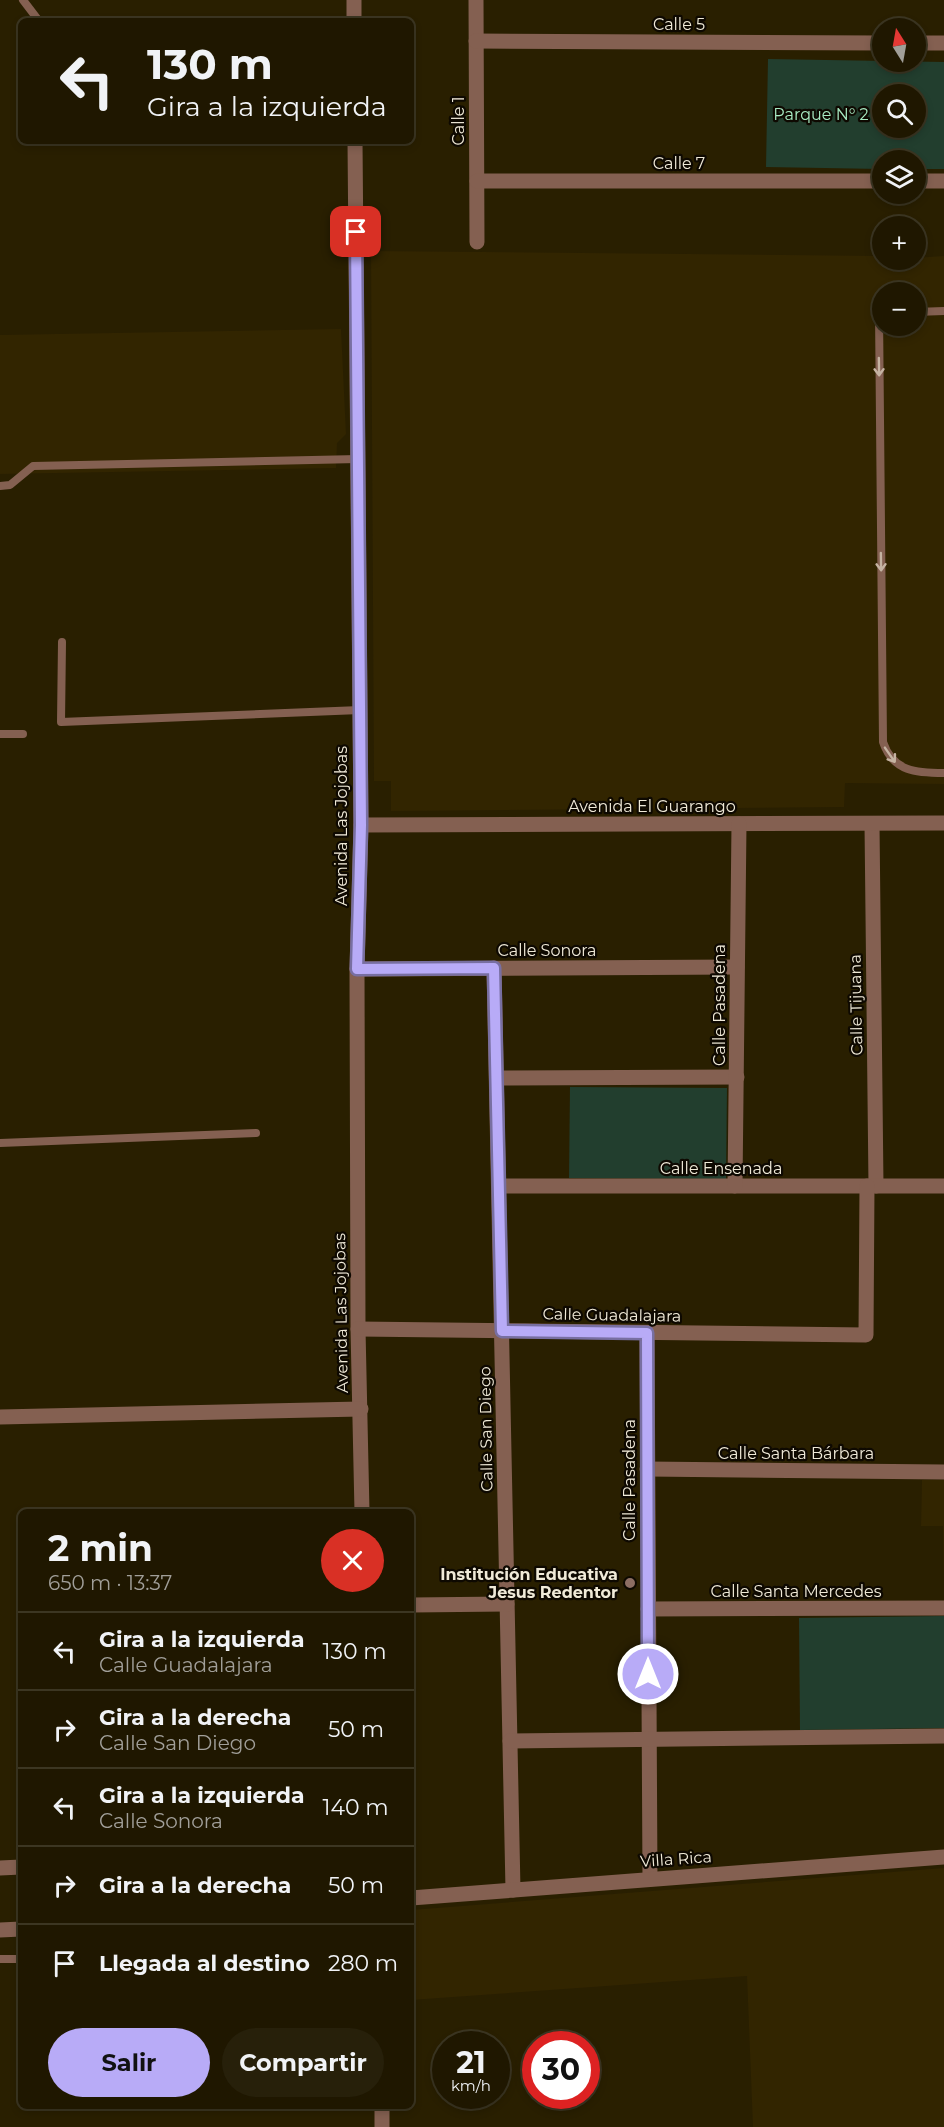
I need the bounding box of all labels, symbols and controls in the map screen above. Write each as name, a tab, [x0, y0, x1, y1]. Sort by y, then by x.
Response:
street label: Calle 5	[653, 15, 705, 34]
north arrow	[872, 18, 926, 72]
map controls	[872, 18, 926, 336]
text: 130 m	[147, 38, 273, 90]
icon: left	[48, 42, 126, 120]
button: search	[872, 84, 926, 138]
text: Gira a la izquierda	[147, 90, 387, 123]
street label: Calle 1	[449, 97, 468, 145]
park label: Parque N° 2	[773, 105, 869, 124]
button: layers	[872, 150, 926, 204]
street label: Calle 7	[653, 154, 705, 173]
pin	[330, 206, 381, 257]
icon: arrive	[339, 215, 372, 248]
button: +	[872, 216, 926, 270]
button: −	[872, 282, 926, 336]
one-way arrow	[873, 357, 885, 377]
one-way arrow	[875, 552, 887, 572]
street label: Avenida Las Jojobas	[332, 746, 351, 906]
one-way arrow	[884, 746, 897, 763]
street label: Avenida El Guarango	[568, 797, 736, 816]
street label: Calle Sonora	[497, 941, 597, 960]
street label: Calle Pasadena	[710, 944, 729, 1066]
street label: Calle Tijuana	[846, 954, 866, 1056]
street label: Calle Ensenada	[660, 1159, 782, 1178]
street label: Avenida Las Jojobas	[330, 1233, 352, 1393]
street label: Calle Guadalajara	[542, 1304, 682, 1326]
street label: Calle San Diego	[475, 1366, 497, 1492]
street label: Calle Pasadena	[620, 1419, 639, 1541]
street label: Calle Santa Bárbara	[718, 1444, 874, 1463]
text: 2 min	[48, 1526, 153, 1570]
button: close	[321, 1529, 384, 1592]
place label: Institución Educativa Jesus Redentor	[440, 1565, 618, 1602]
text: 650 m · 13:37	[48, 1571, 172, 1595]
marker: Institución Educativa Jesus Redentor	[623, 1576, 637, 1590]
street label: Calle Santa Mercedes	[710, 1582, 882, 1601]
text: Gira a la izquierda	[99, 1626, 305, 1653]
icon: left	[48, 1635, 81, 1668]
text: 130 m	[323, 1638, 387, 1665]
position arrow	[616, 1642, 680, 1706]
text: Calle Guadalajara	[99, 1653, 272, 1677]
text: Gira a la derecha	[99, 1704, 291, 1731]
icon: right	[48, 1713, 81, 1746]
text: 50 m	[328, 1716, 384, 1743]
text: Calle San Diego	[99, 1731, 256, 1755]
text: Gira a la izquierda	[99, 1782, 305, 1809]
icon: left	[48, 1791, 81, 1824]
text: 140 m	[323, 1794, 389, 1821]
text: Calle Sonora	[99, 1809, 223, 1833]
street label: Villa Rica	[640, 1847, 712, 1871]
icon: right	[48, 1869, 81, 1902]
text: Gira a la derecha	[99, 1872, 291, 1899]
text: 50 m	[328, 1872, 384, 1899]
icon: arrive	[48, 1947, 81, 1980]
text: Llegada al destino	[99, 1950, 310, 1977]
text: 280 m	[328, 1950, 398, 1977]
button: Salir	[48, 2028, 210, 2097]
button: Compartir	[222, 2028, 384, 2097]
speed limit sign: 30	[522, 2031, 600, 2109]
text: 21	[456, 2044, 486, 2081]
text: km/h	[451, 2076, 491, 2095]

